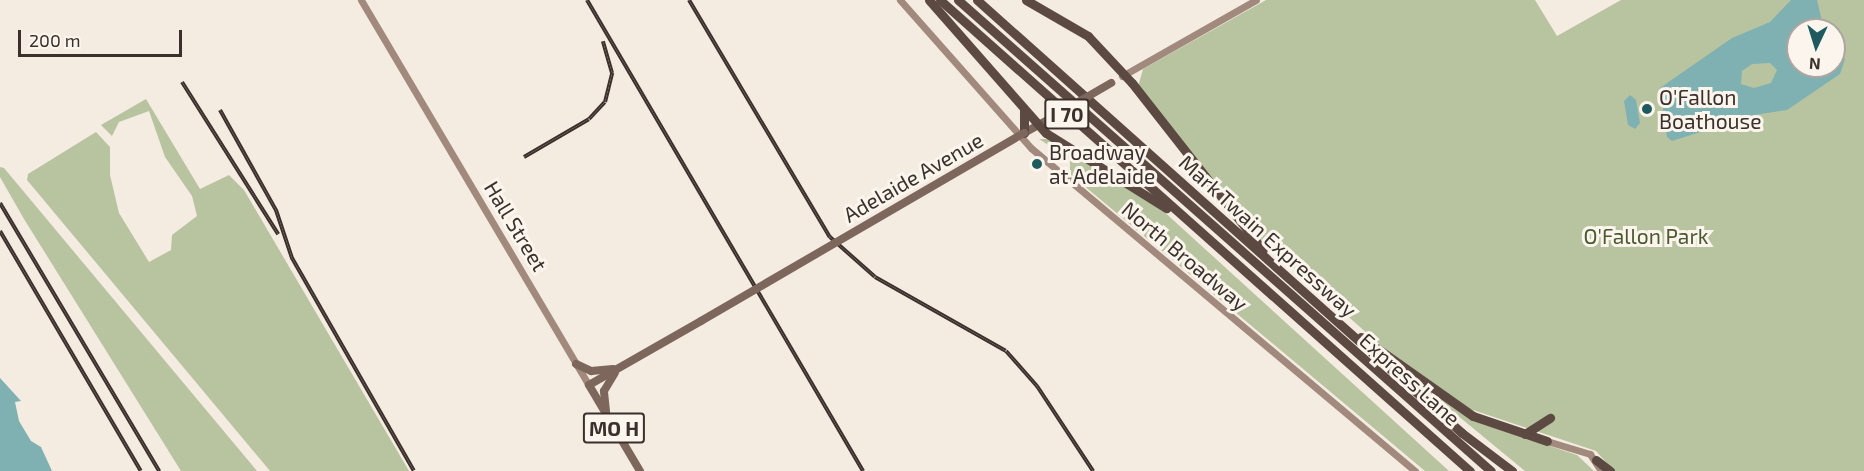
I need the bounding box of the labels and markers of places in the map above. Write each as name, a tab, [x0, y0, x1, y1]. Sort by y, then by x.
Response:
place label: O'Fallon Boathouse	[1659, 84, 1762, 134]
marker: O'Fallon Boathouse	[1640, 102, 1654, 116]
place label: Broadway at Adelaide	[1049, 139, 1156, 189]
marker: Broadway at Adelaide	[1030, 157, 1044, 171]

